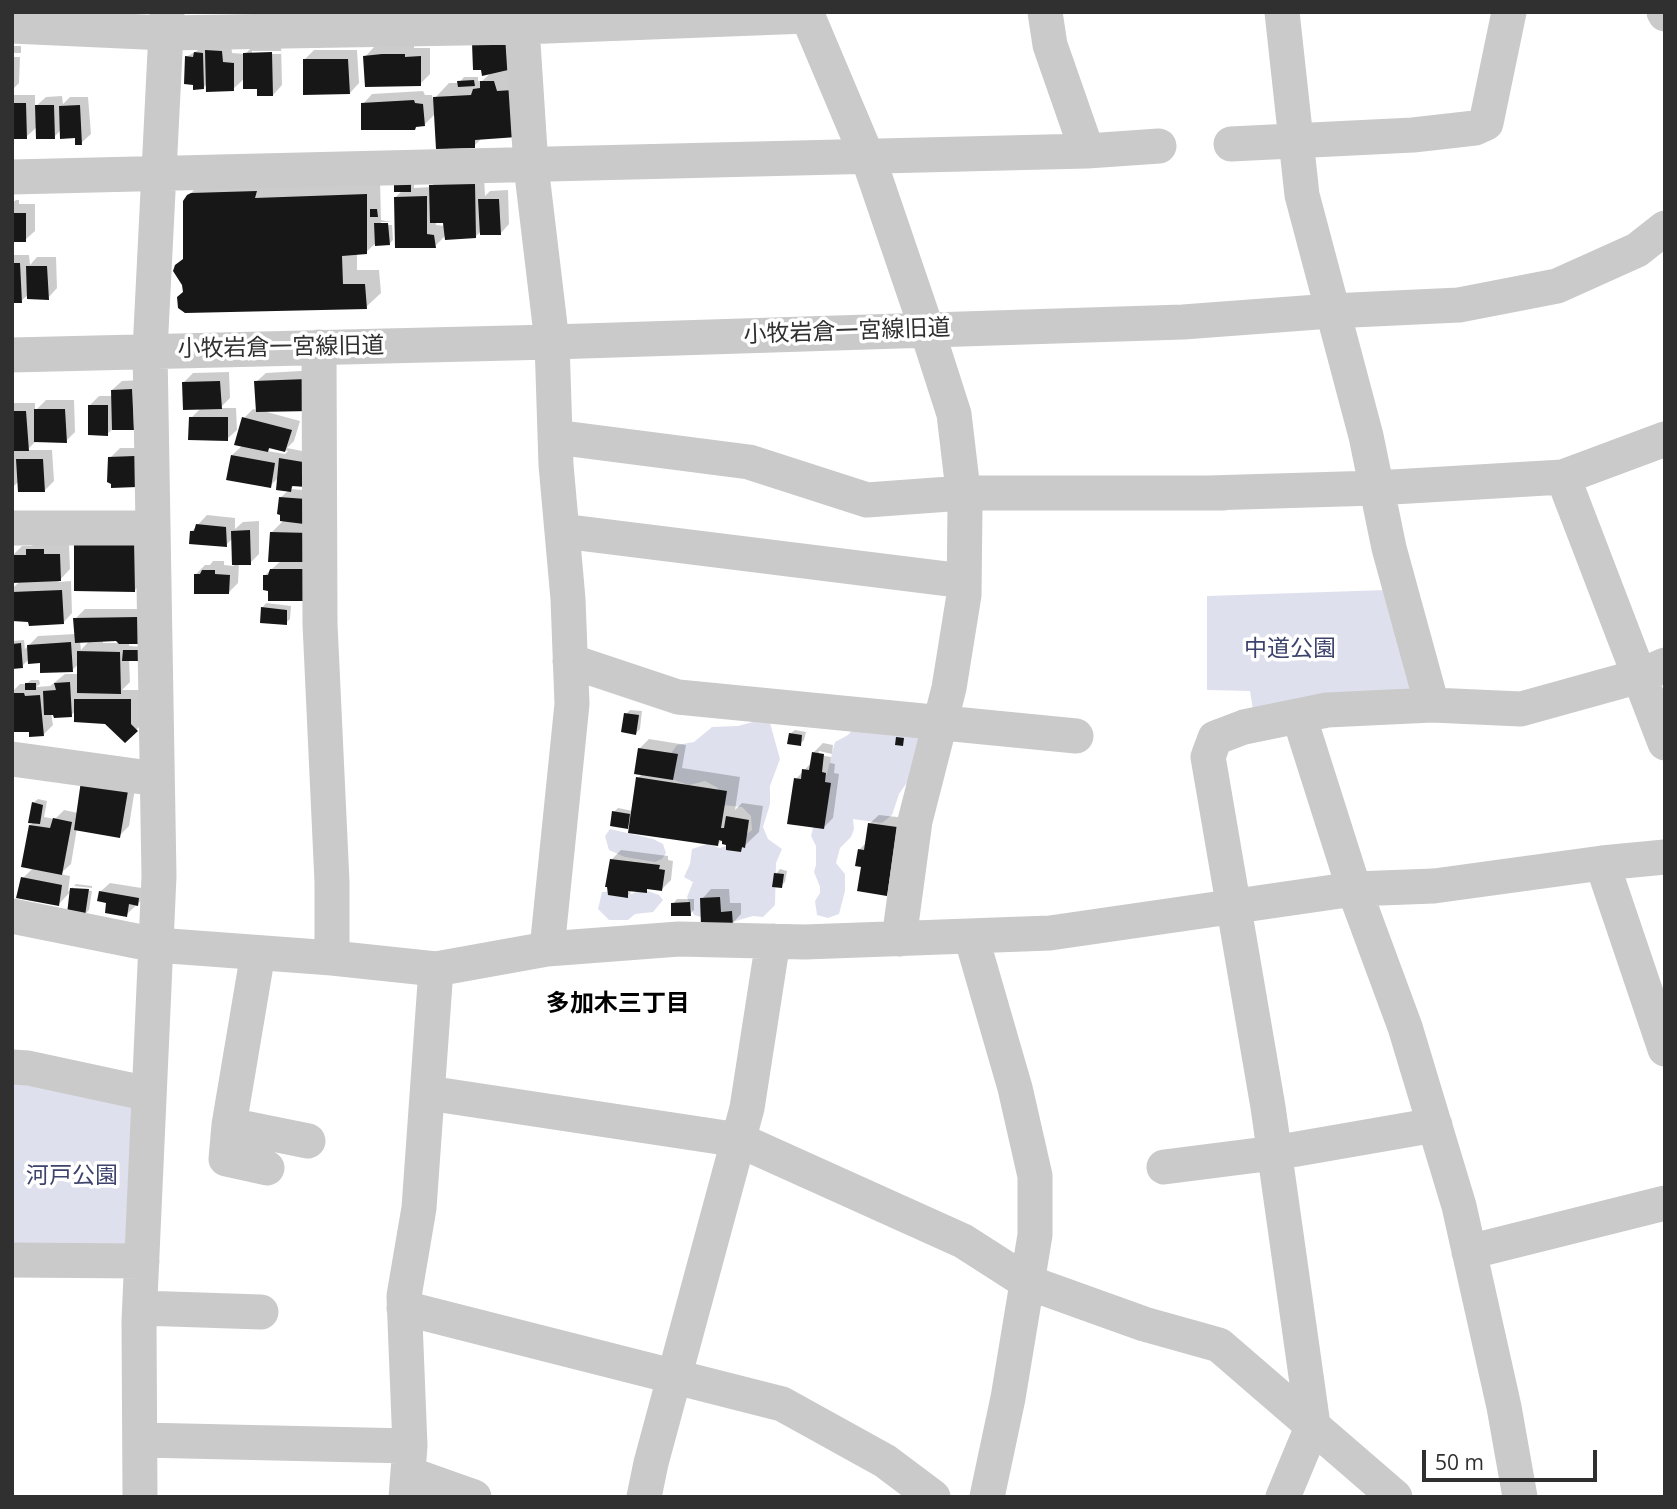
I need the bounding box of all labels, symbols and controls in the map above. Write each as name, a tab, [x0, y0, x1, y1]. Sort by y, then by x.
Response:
street label: 小牧岩倉一宮線旧道	[743, 315, 951, 349]
street label: 小牧岩倉一宮線旧道	[177, 332, 385, 364]
park label: 中道公園	[1244, 635, 1336, 663]
district label: 多加木三丁目	[546, 990, 690, 1018]
park label: 河戸公園	[26, 1162, 118, 1190]
scale bar	[1425, 1436, 1600, 1480]
text: 50 m	[1435, 1448, 1484, 1476]

